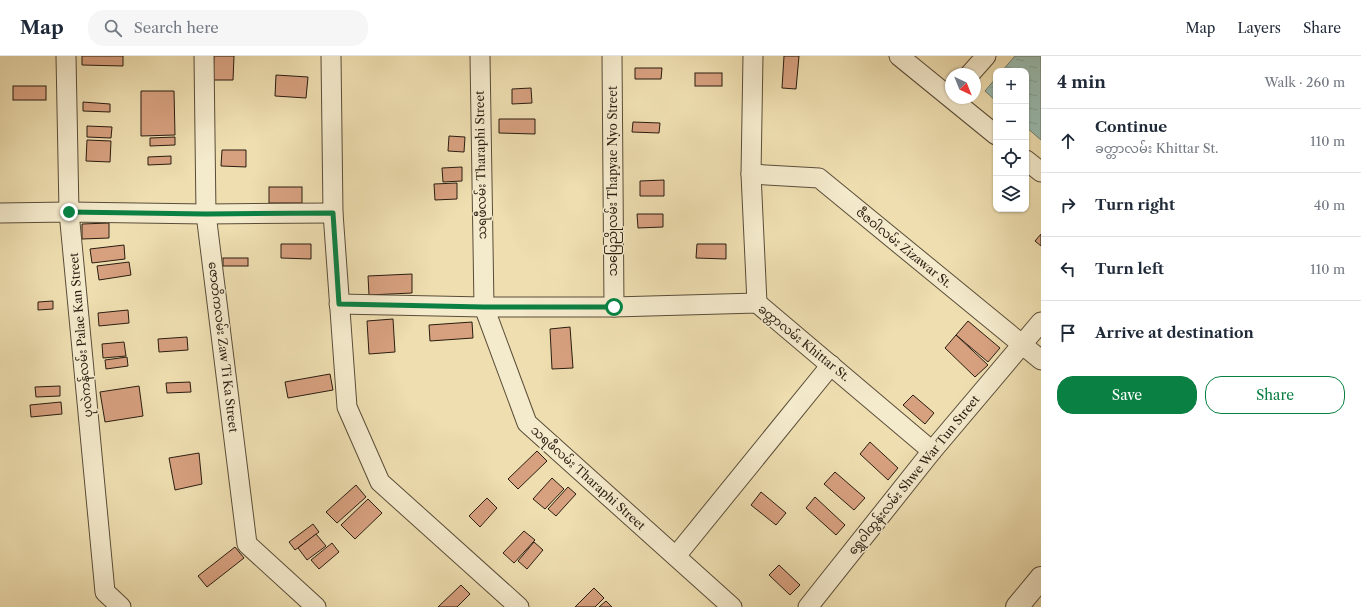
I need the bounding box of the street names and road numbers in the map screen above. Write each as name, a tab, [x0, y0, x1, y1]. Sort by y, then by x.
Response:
street label: သပြေညိုလမ်း Thapyae Nyo Street	[604, 85, 623, 276]
street label: သရဖီလမ်း Tharaphi Street	[471, 90, 492, 240]
street label: ဇီဇဝါလမ်း Zizawar St.	[853, 204, 956, 291]
street label: ပုလဲကန်လမ်း Palae Kan Street	[65, 251, 98, 418]
street label: ဇောတိကလမ်း Zaw Ti Ka Street	[206, 261, 243, 434]
street label: ခတ္တာလမ်း Khittar St.	[753, 300, 854, 387]
street label: ရွှေဝါထွန်းလမ်း Shwe War Tun Street	[844, 391, 985, 559]
street label: သရဖီလမ်း Tharaphi Street	[526, 422, 650, 536]

